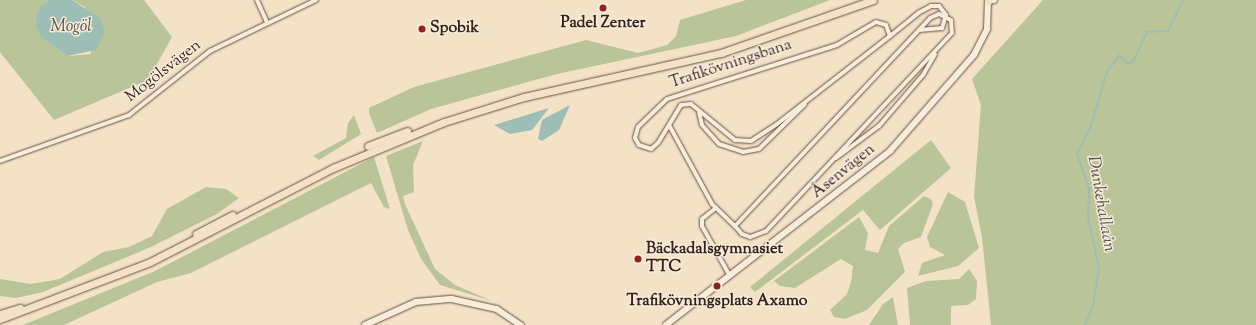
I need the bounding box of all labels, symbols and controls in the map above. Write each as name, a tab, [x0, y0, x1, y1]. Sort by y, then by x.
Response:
marker: Padel Zenter	[598, 3, 608, 13]
place label: Padel Zenter	[561, 14, 645, 34]
water label: Mogöl	[50, 18, 92, 38]
place label: Spobik	[430, 19, 479, 39]
marker: Spobik	[417, 24, 427, 34]
street label: Trafikövningsbana	[668, 36, 794, 94]
street label: Mogölsvägen	[122, 37, 206, 107]
street label: Åsenvägen	[808, 141, 880, 203]
water label: Dunkehallaån	[1082, 154, 1118, 254]
place label: Bäckadalsgymnasiet TTC	[646, 240, 783, 278]
marker: Bäckadalsgymnasiet TTC	[633, 254, 643, 264]
marker: Trafikövningsplats Axamo	[712, 281, 722, 291]
place label: Trafikövningsplats Axamo	[627, 292, 807, 312]

